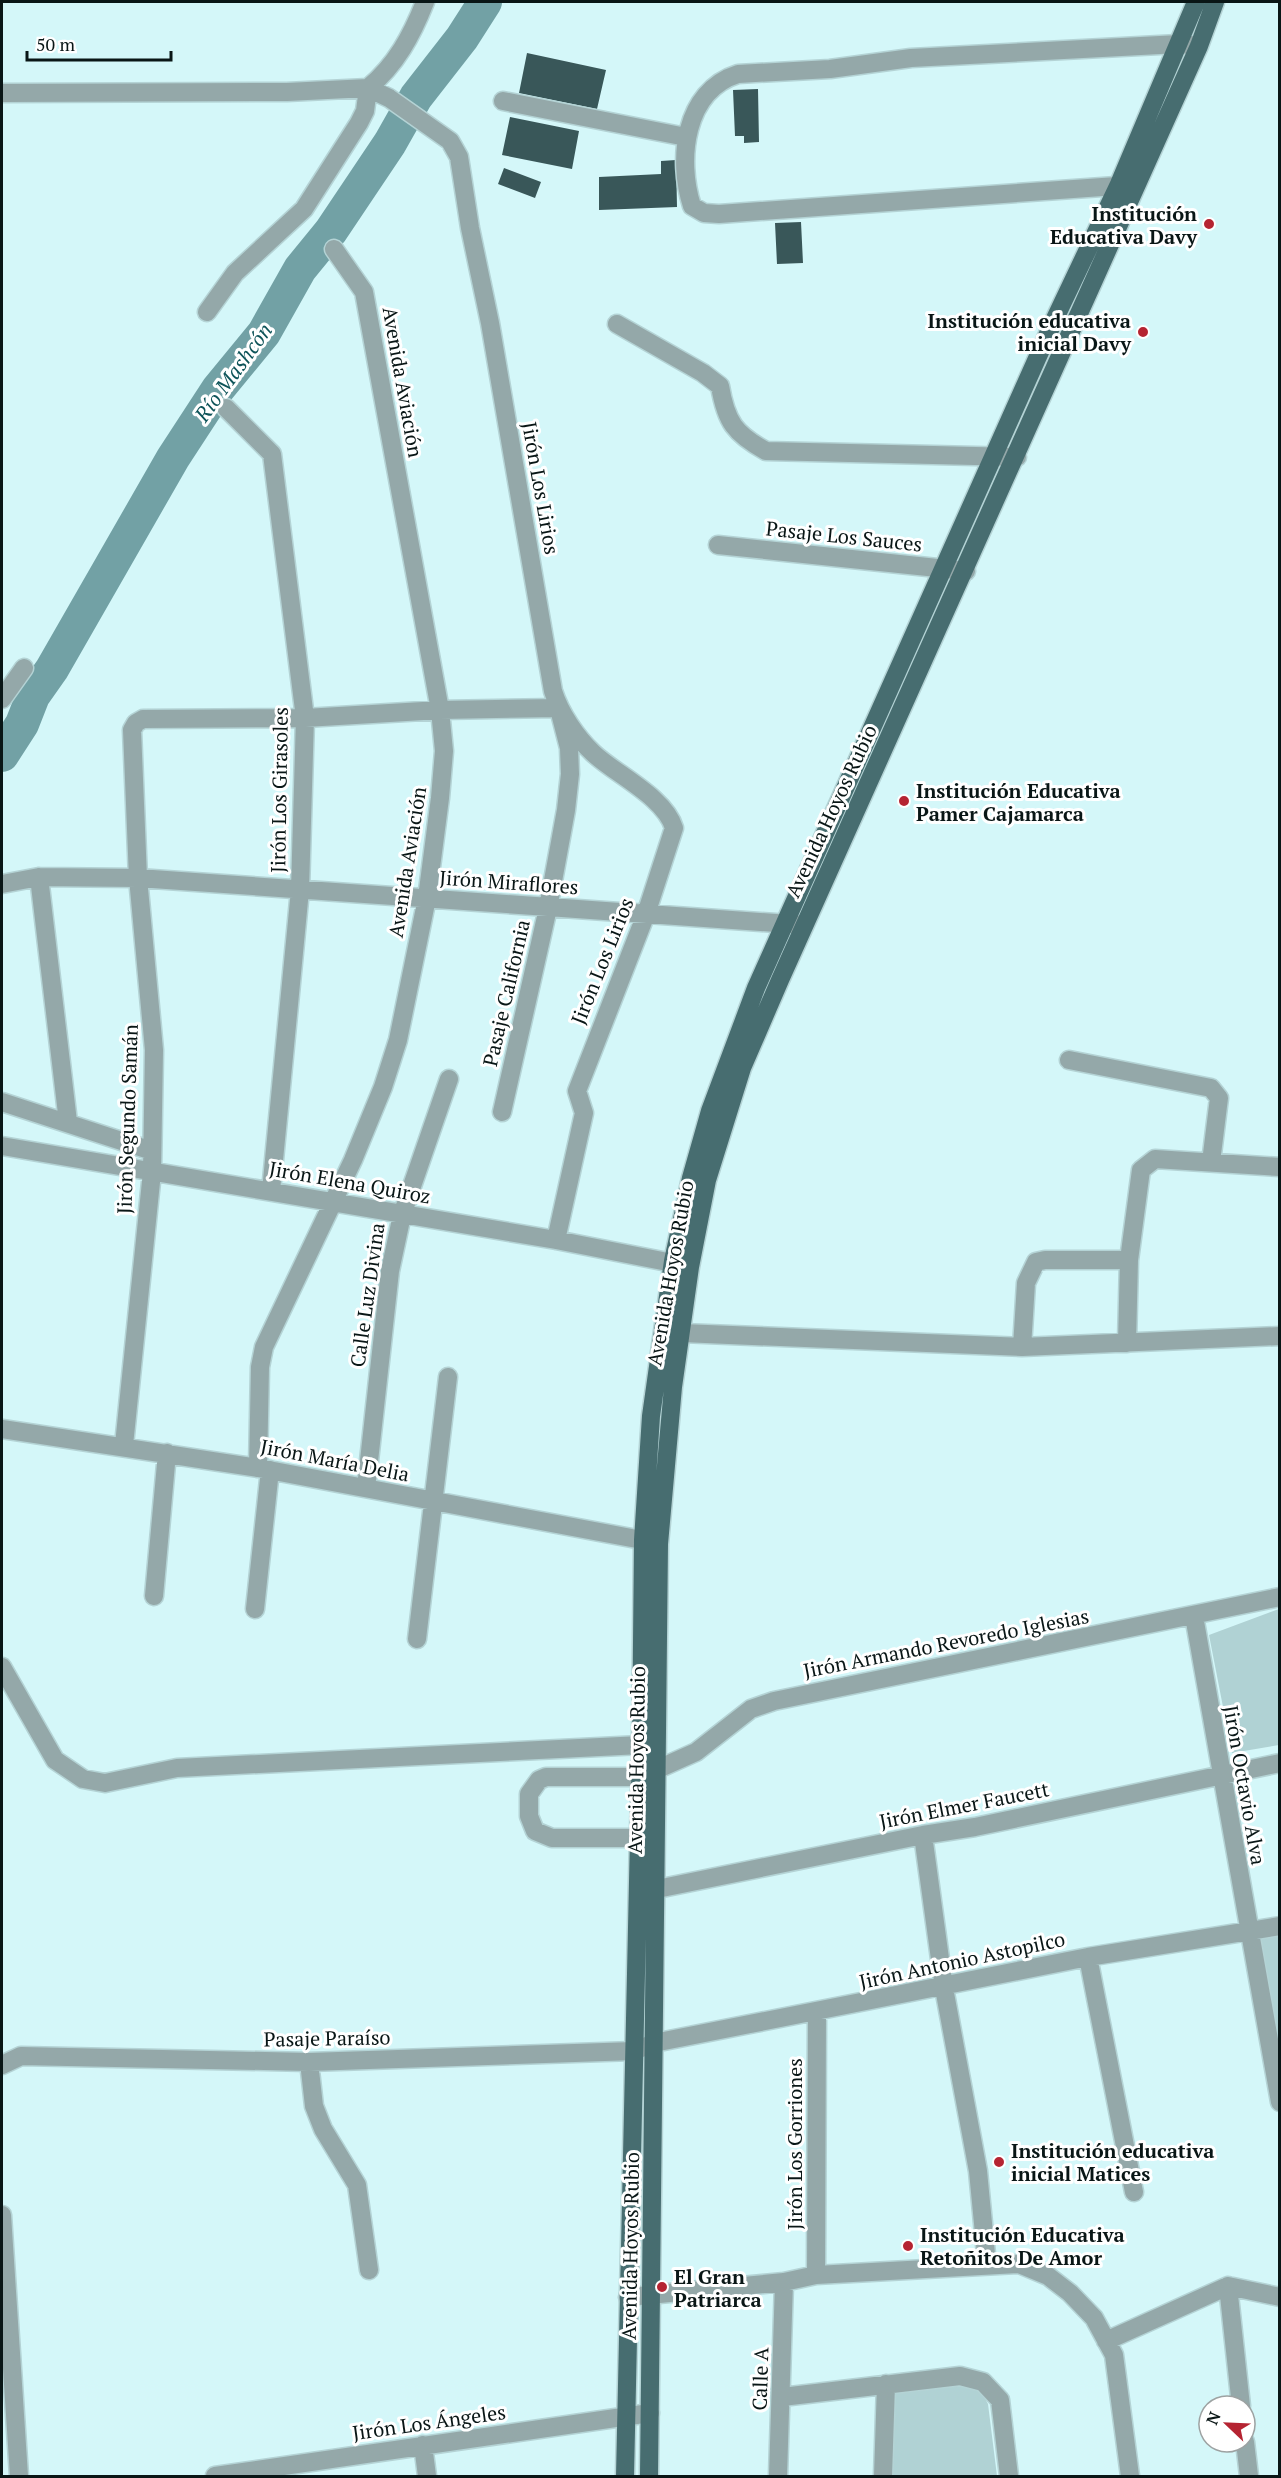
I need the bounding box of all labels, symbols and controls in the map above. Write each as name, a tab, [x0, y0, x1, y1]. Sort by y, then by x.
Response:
scale bar	[27, 24, 171, 62]
text: 50 m	[36, 32, 76, 56]
place label: Institución Educativa Davy	[1050, 200, 1197, 250]
marker: Institución Educativa Davy	[1202, 217, 1216, 231]
street label: Avenida Aviación	[376, 305, 430, 460]
place label: Institución educativa inicial Davy	[928, 307, 1131, 357]
water label: Río Mashcón	[187, 317, 278, 428]
marker: Institución educativa inicial Davy	[1136, 325, 1150, 339]
street label: Jirón Los Lirios	[516, 420, 566, 556]
street label: Pasaje Los Sauces	[765, 514, 923, 558]
street label: Jirón Los Girasoles	[264, 707, 294, 873]
street label: Avenida Hoyos Rubio	[779, 720, 883, 902]
place label: Institución Educativa Pamer Cajamarca	[916, 777, 1121, 827]
street label: Avenida Aviación	[382, 785, 432, 939]
marker: Institución Educativa Pamer Cajamarca	[897, 794, 911, 808]
street label: Jirón Miraflores	[439, 864, 579, 900]
street label: Jirón Los Lirios	[564, 894, 640, 1028]
street label: Pasaje California	[476, 917, 536, 1069]
street label: Jirón Segundo Samán	[110, 1023, 144, 1214]
street label: Jirón Elena Quiroz	[267, 1155, 433, 1209]
street label: Avenida Hoyos Rubio	[640, 1178, 700, 1368]
street label: Calle Luz Divina	[344, 1221, 390, 1369]
street label: Jirón María Delia	[258, 1432, 412, 1488]
street label: Jirón Armando Revoredo Iglesias	[801, 1602, 1091, 1684]
street label: Avenida Hoyos Rubio	[621, 1666, 651, 1854]
street label: Jirón Octavio Alva	[1218, 1703, 1272, 1867]
street label: Jirón Elmer Faucett	[877, 1775, 1052, 1835]
street label: Jirón Antonio Astopilco	[857, 1925, 1067, 1995]
street label: Pasaje Paraíso	[263, 2023, 391, 2053]
street label: Jirón Los Gorriones	[781, 2058, 808, 2230]
place label: Institución educativa inicial Matices	[1011, 2137, 1214, 2187]
street label: Avenida Hoyos Rubio	[615, 2152, 645, 2340]
marker: Institución educativa inicial Matices	[992, 2155, 1006, 2169]
place label: Institución Educativa Retoñitos De Amor	[920, 2221, 1125, 2271]
marker: Institución Educativa Retoñitos De Amor	[901, 2239, 915, 2253]
place label: El Gran Patriarca	[674, 2263, 762, 2313]
marker: El Gran Patriarca	[655, 2280, 669, 2294]
street label: Calle A	[745, 2347, 775, 2411]
north arrow	[1197, 2394, 1257, 2454]
street label: Jirón Los Ángeles	[351, 2398, 507, 2446]
text: N	[1201, 2408, 1226, 2428]

